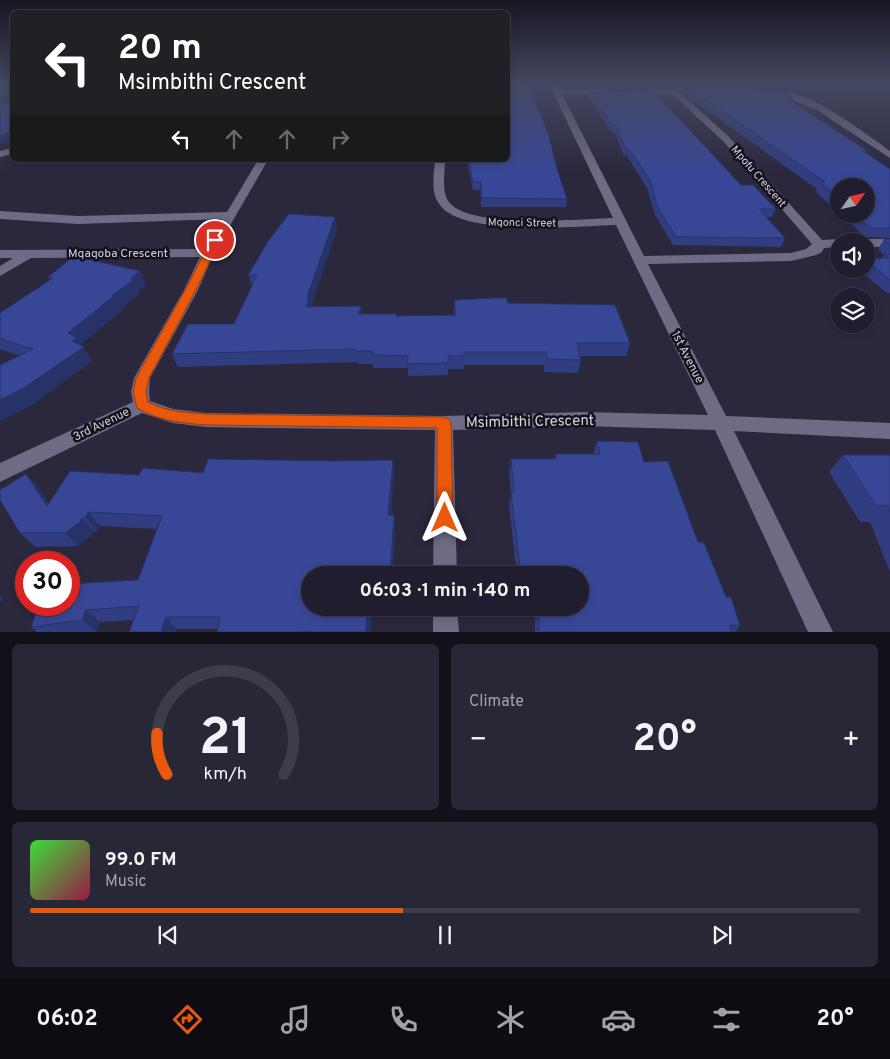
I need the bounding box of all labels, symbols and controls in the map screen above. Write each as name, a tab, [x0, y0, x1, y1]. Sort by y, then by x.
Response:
text: 20 m	[118, 27, 202, 71]
icon: left	[35, 30, 100, 95]
text: Msimbithi Crescent	[118, 70, 306, 97]
icon: left	[167, 125, 195, 153]
icon: ahead	[220, 125, 248, 153]
icon: ahead	[273, 125, 301, 153]
icon: right	[326, 125, 354, 153]
street label: Mpofu Crescent	[728, 143, 789, 210]
north arrow	[830, 178, 875, 222]
map controls	[830, 178, 875, 333]
street label: Mqonci Street	[488, 215, 556, 231]
pin	[194, 219, 236, 261]
icon: arrive	[201, 226, 229, 254]
button: sound	[830, 233, 875, 278]
street label: Mqaqoba Crescent	[68, 246, 168, 262]
button: layers	[830, 288, 875, 333]
street label: 1st Avenue	[667, 329, 707, 386]
street label: 3rd Avenue	[71, 404, 132, 445]
street label: Msimbithi Crescent	[466, 412, 594, 433]
position arrow	[418, 491, 470, 543]
speed limit sign: 30	[15, 551, 80, 616]
text: 06:03 · 1 min · 140 m	[359, 579, 531, 603]
text: Climate	[469, 692, 524, 712]
text: 21	[199, 707, 252, 773]
text: 20°	[632, 716, 697, 765]
text: −	[469, 723, 487, 759]
text: +	[842, 723, 860, 759]
text: km/h	[204, 763, 247, 786]
text: 99.0 FM	[105, 848, 177, 872]
text: Music	[105, 872, 146, 892]
icon: previous	[154, 921, 182, 949]
icon: pause	[431, 921, 459, 949]
icon: next	[708, 921, 736, 949]
icon: directions	[170, 1002, 205, 1037]
icon: music	[278, 1002, 313, 1037]
icon: phone	[386, 1002, 421, 1037]
icon: climate	[493, 1002, 528, 1037]
icon: car	[601, 1002, 636, 1037]
icon: filters	[709, 1002, 744, 1037]
text: 06:02	[36, 1006, 98, 1033]
text: 20°	[817, 1006, 854, 1033]

